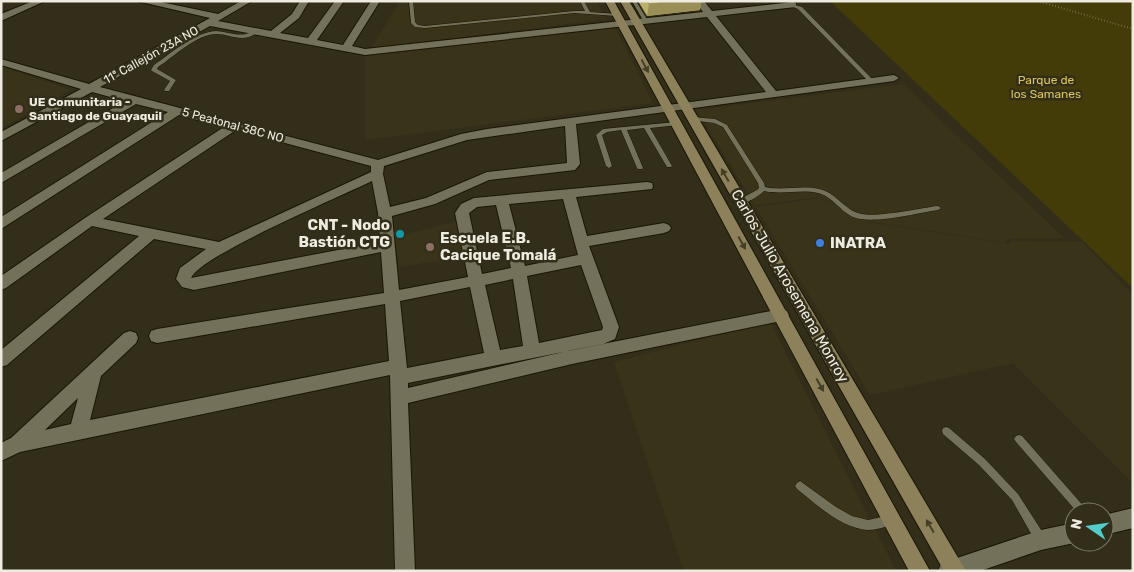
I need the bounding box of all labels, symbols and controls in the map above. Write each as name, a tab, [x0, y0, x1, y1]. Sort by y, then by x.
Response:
street label: 11º Callejón 23A NO	[101, 23, 201, 87]
one-way arrow	[641, 58, 649, 73]
park label: Parque de los Samanes	[1011, 73, 1081, 101]
place label: UE Comunitaria - Santiago de Guayaquil	[29, 95, 162, 123]
marker: UE Comunitaria - Santiago de Guayaquil	[13, 103, 25, 115]
street label: 5 Peatonal 38C NO	[181, 105, 285, 145]
one-way arrow	[720, 168, 729, 181]
street label: Carlos Julio Arosemena Monroy	[727, 186, 853, 386]
place label: CNT - Nodo Bastión CTG	[298, 216, 390, 251]
marker: CNT - Nodo Bastión CTG	[394, 228, 406, 240]
place label: Escuela E.B. Cacique Tomalá	[440, 229, 557, 264]
place label: INATRA	[830, 234, 886, 252]
one-way arrow	[737, 236, 746, 250]
marker: INATRA	[814, 237, 826, 249]
marker: Escuela E.B. Cacique Tomalá	[424, 241, 436, 253]
one-way arrow	[816, 378, 824, 393]
north arrow	[1064, 502, 1114, 552]
text: N	[1067, 517, 1086, 531]
one-way arrow	[926, 520, 935, 533]

